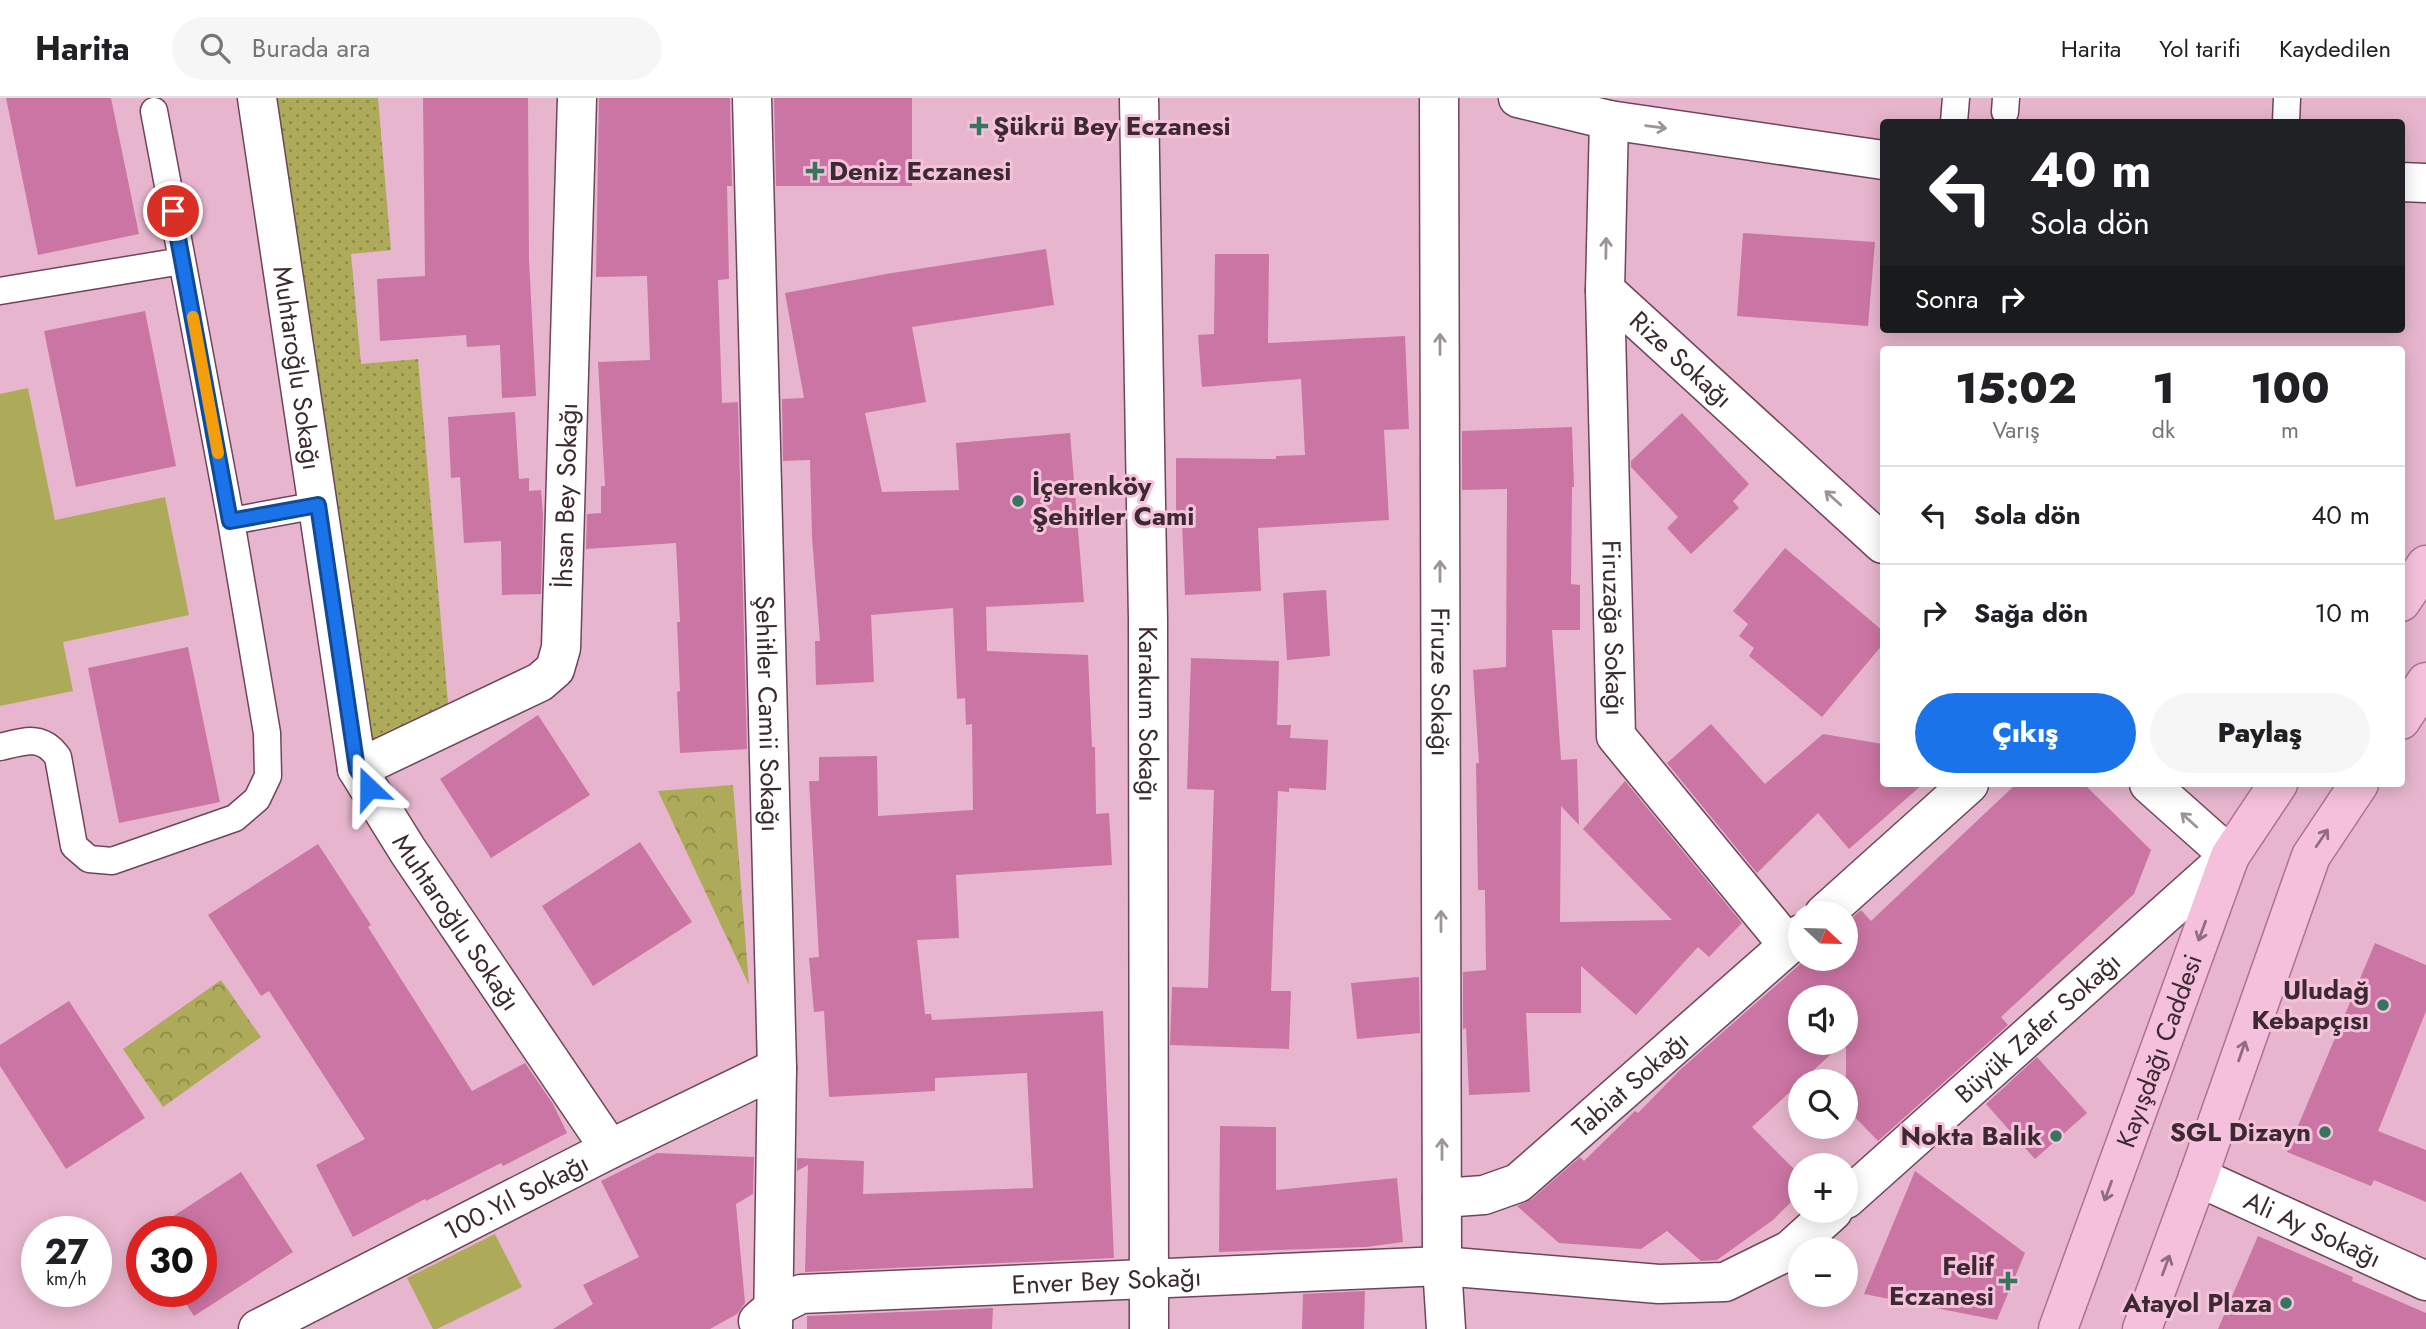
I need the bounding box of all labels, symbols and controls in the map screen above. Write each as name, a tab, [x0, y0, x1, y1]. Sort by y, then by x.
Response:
search box	[172, 17, 662, 80]
text: Harita	[35, 25, 130, 72]
icon: search	[196, 29, 234, 67]
text: Burada ara	[252, 29, 370, 67]
text: Harita	[2061, 31, 2121, 66]
text: Yol tarifi	[2159, 31, 2241, 66]
text: Kaydedilen	[2279, 31, 2391, 66]
place label: Şükrü Bey Eczanesi	[993, 107, 1231, 145]
marker: Şükrü Bey Eczanesi	[971, 118, 987, 134]
one-way arrow	[1645, 121, 1667, 134]
text: 40 m	[2030, 135, 2152, 205]
icon: left	[1915, 147, 2006, 238]
place label: Deniz Eczanesi	[829, 152, 1011, 190]
marker: Deniz Eczanesi	[807, 163, 823, 179]
pin	[143, 181, 203, 241]
icon: arrive	[154, 192, 192, 230]
text: Sola dön	[2030, 200, 2150, 246]
one-way arrow	[1599, 237, 1613, 260]
street label: Muhtaroğlu Sokağı	[263, 263, 331, 473]
text: Sonra	[1915, 280, 1979, 318]
icon: right	[1993, 280, 2031, 318]
street label: Rize Sokağı	[1621, 302, 1741, 417]
one-way arrow	[1433, 332, 1447, 355]
text: 15:02	[1955, 358, 2077, 419]
text: 1	[2152, 358, 2175, 419]
text: 100	[2250, 358, 2330, 419]
street label: İhsan Bey Sokağı	[544, 402, 587, 589]
text: Varış	[1992, 413, 2039, 447]
text: dk	[2152, 413, 2175, 447]
text: m	[2281, 413, 2299, 447]
place label: İçerenköy Şehitler Cami	[1032, 467, 1195, 535]
one-way arrow	[1824, 490, 1842, 506]
marker: İçerenköy Şehitler Cami	[1010, 493, 1026, 509]
icon: left	[1915, 496, 1953, 534]
text: Sola dön	[1974, 496, 2081, 534]
text: 40 m	[2311, 496, 2370, 534]
street label: Firuzağa Sokağı	[1592, 539, 1634, 716]
one-way arrow	[1433, 560, 1447, 583]
icon: right	[1915, 594, 1953, 632]
text: Sağa dön	[1974, 594, 2088, 632]
text: 10 m	[2315, 594, 2370, 632]
street label: Şehitler Camii Sokağı	[746, 595, 790, 832]
street label: Firuze Sokağı	[1421, 607, 1460, 757]
street label: Karakum Sokağı	[1129, 626, 1167, 802]
button: Çıkış	[1915, 693, 2136, 773]
button: Paylaş	[2150, 693, 2370, 773]
position arrow	[332, 751, 406, 825]
one-way arrow	[2180, 812, 2198, 828]
street label: Muhtaroğlu Sokağı	[383, 826, 530, 1018]
one-way arrow	[2316, 829, 2330, 849]
north arrow	[1788, 901, 1858, 971]
map controls	[1788, 901, 1858, 1307]
one-way arrow	[1434, 910, 1448, 933]
one-way arrow	[2195, 919, 2207, 941]
street label: Büyük Zafer Sokağı	[1946, 943, 2129, 1112]
street label: Kayışdağı Caddesi	[2107, 949, 2212, 1153]
place label: Uludağ Kebapçısı	[2252, 971, 2369, 1039]
button: sound	[1788, 985, 1858, 1055]
marker: Uludağ Kebapçısı	[2375, 997, 2391, 1013]
street label: Tabiat Sokağı	[1564, 1022, 1697, 1146]
one-way arrow	[2237, 1040, 2249, 1062]
button: search	[1788, 1069, 1858, 1139]
place label: SGL Dizayn	[2170, 1113, 2311, 1151]
place label: Nokta Balık	[1900, 1117, 2042, 1155]
marker: SGL Dizayn	[2317, 1124, 2333, 1140]
marker: Nokta Balık	[2048, 1128, 2064, 1144]
one-way arrow	[1435, 1137, 1449, 1160]
street label: 100.Yıl Sokağı	[437, 1144, 595, 1250]
button: +	[1788, 1153, 1858, 1223]
one-way arrow	[2101, 1179, 2113, 1201]
street label: Ali Ay Sokağı	[2238, 1182, 2387, 1277]
speed limit sign: 30	[126, 1216, 217, 1307]
text: 27	[44, 1227, 89, 1277]
button: −	[1788, 1237, 1858, 1307]
place label: Felif Eczanesi	[1889, 1247, 1995, 1315]
one-way arrow	[2160, 1254, 2173, 1276]
street label: Enver Bey Sokağı	[1011, 1258, 1202, 1304]
text: km/h	[46, 1266, 87, 1292]
marker: Felif Eczanesi	[2000, 1273, 2016, 1289]
place label: Atayol Plaza	[2122, 1284, 2272, 1322]
marker: Atayol Plaza	[2278, 1295, 2294, 1311]

